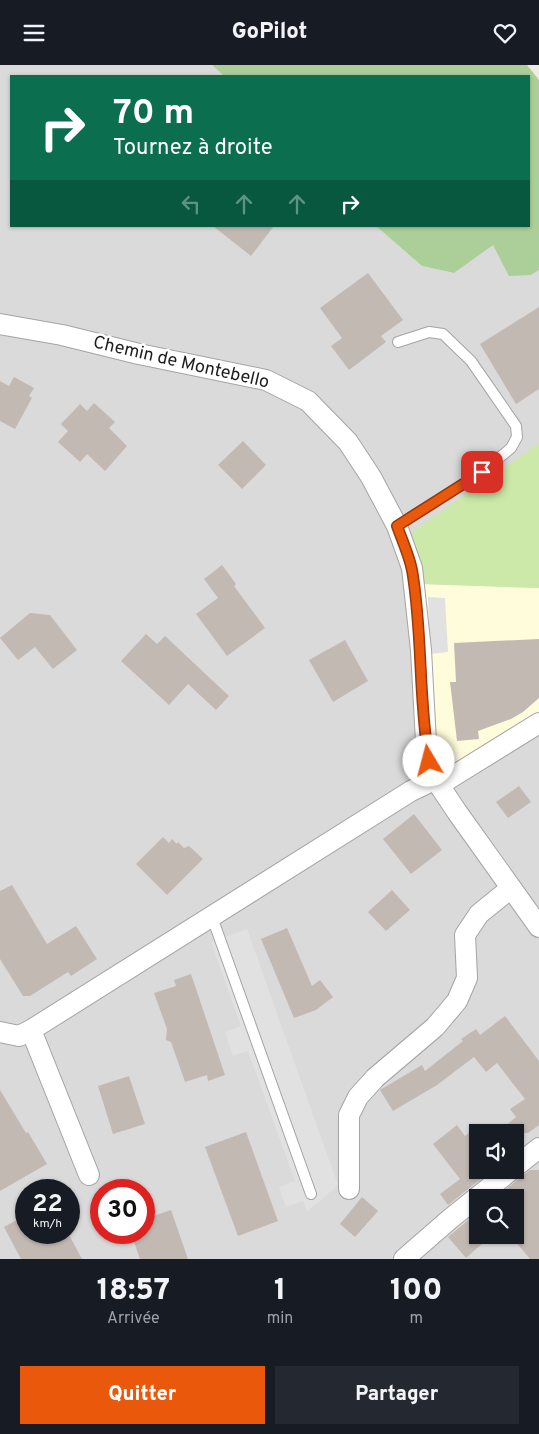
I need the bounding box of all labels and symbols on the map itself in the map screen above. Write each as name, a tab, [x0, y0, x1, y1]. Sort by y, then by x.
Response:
street label: Chemin de Montebello	[91, 332, 271, 394]
pin	[461, 451, 503, 493]
position arrow	[402, 734, 454, 786]
speed limit sign: 30	[90, 1179, 155, 1244]

